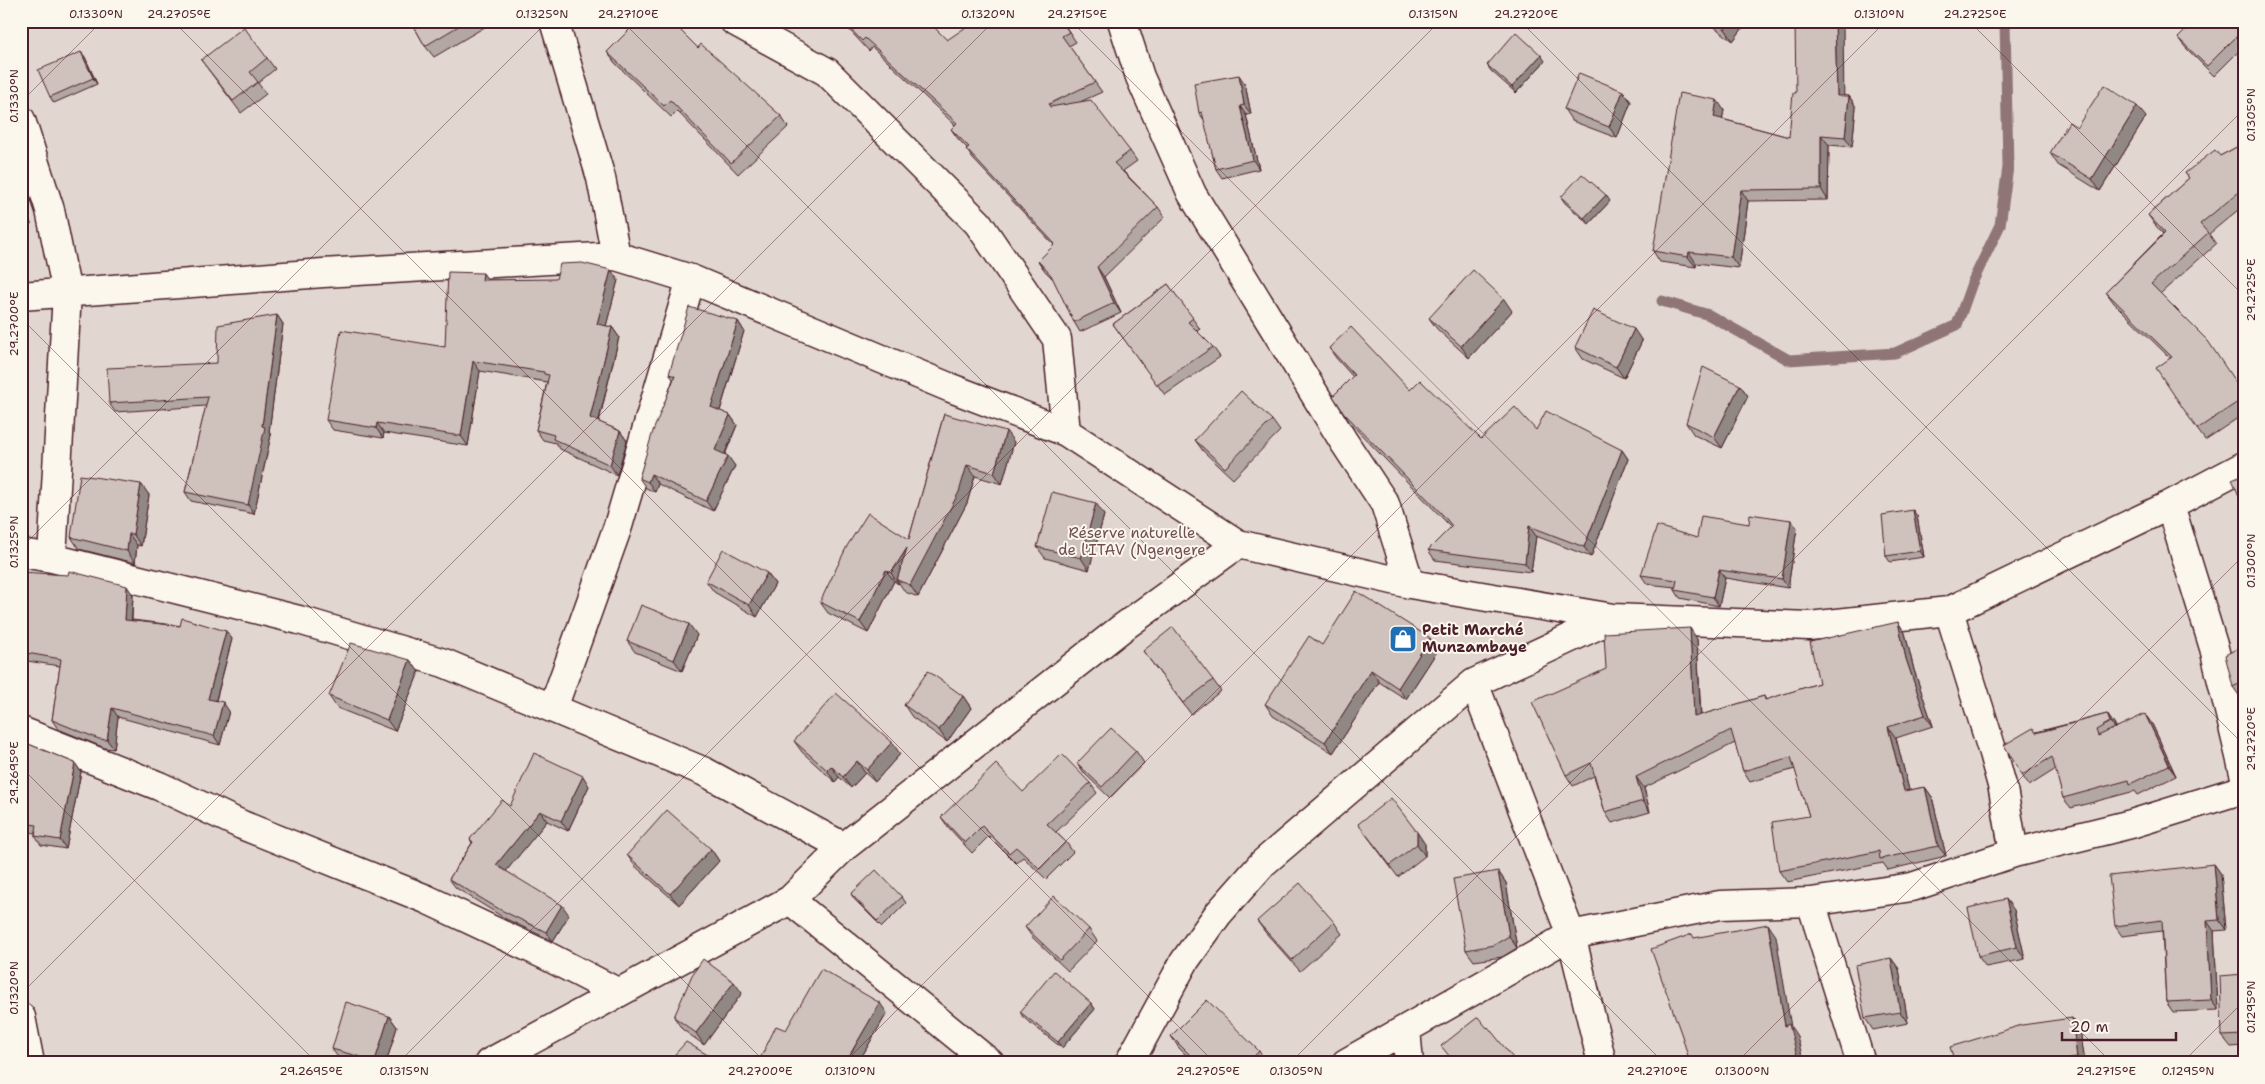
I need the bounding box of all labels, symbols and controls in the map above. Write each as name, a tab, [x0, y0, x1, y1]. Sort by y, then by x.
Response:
text: 0.1330°N	[69, 6, 123, 22]
text: 29.2705°E	[147, 6, 211, 22]
text: 0.1325°N	[516, 6, 568, 22]
text: 29.2710°E	[598, 6, 658, 22]
text: 0.1320°N	[961, 6, 1015, 22]
text: 29.2715°E	[1047, 6, 1107, 22]
text: 0.1315°N	[1408, 6, 1458, 22]
text: 29.2720°E	[1494, 6, 1558, 22]
text: 0.1310°N	[1854, 6, 1904, 22]
text: 29.2725°E	[1944, 6, 2006, 22]
text: 0.1330°N	[6, 69, 22, 123]
text: 0.1305°N	[2243, 88, 2259, 142]
text: 29.2725°E	[2243, 259, 2259, 321]
text: 29.2700°E	[6, 292, 22, 356]
text: 0.1325°N	[6, 516, 22, 568]
park label: Réserve naturelle de l'ITAV (Ngengere	[1058, 523, 1206, 560]
text: 0.1300°N	[2243, 534, 2259, 588]
place label: Petit Marché Munzambaye	[1422, 620, 1527, 657]
shop icon: Petit Marché Munzambaye	[1388, 624, 1418, 654]
text: 29.2720°E	[2243, 707, 2259, 771]
text: 29.2695°E	[6, 741, 22, 805]
text: 0.1320°N	[6, 961, 22, 1015]
text: 0.1295°N	[2243, 980, 2259, 1034]
scale bar	[2062, 1009, 2176, 1041]
text: 20 m	[2070, 1017, 2109, 1037]
text: 29.2695°E	[279, 1063, 343, 1079]
text: 0.1315°N	[379, 1063, 429, 1079]
text: 29.2700°E	[728, 1063, 792, 1079]
text: 0.1310°N	[825, 1063, 875, 1079]
text: 29.2705°E	[1176, 1063, 1240, 1079]
text: 0.1305°N	[1269, 1063, 1323, 1079]
text: 29.2710°E	[1627, 1063, 1687, 1079]
text: 0.1300°N	[1715, 1063, 1769, 1079]
text: 29.2715°E	[2076, 1063, 2136, 1079]
text: 0.1295°N	[2161, 1063, 2215, 1079]

